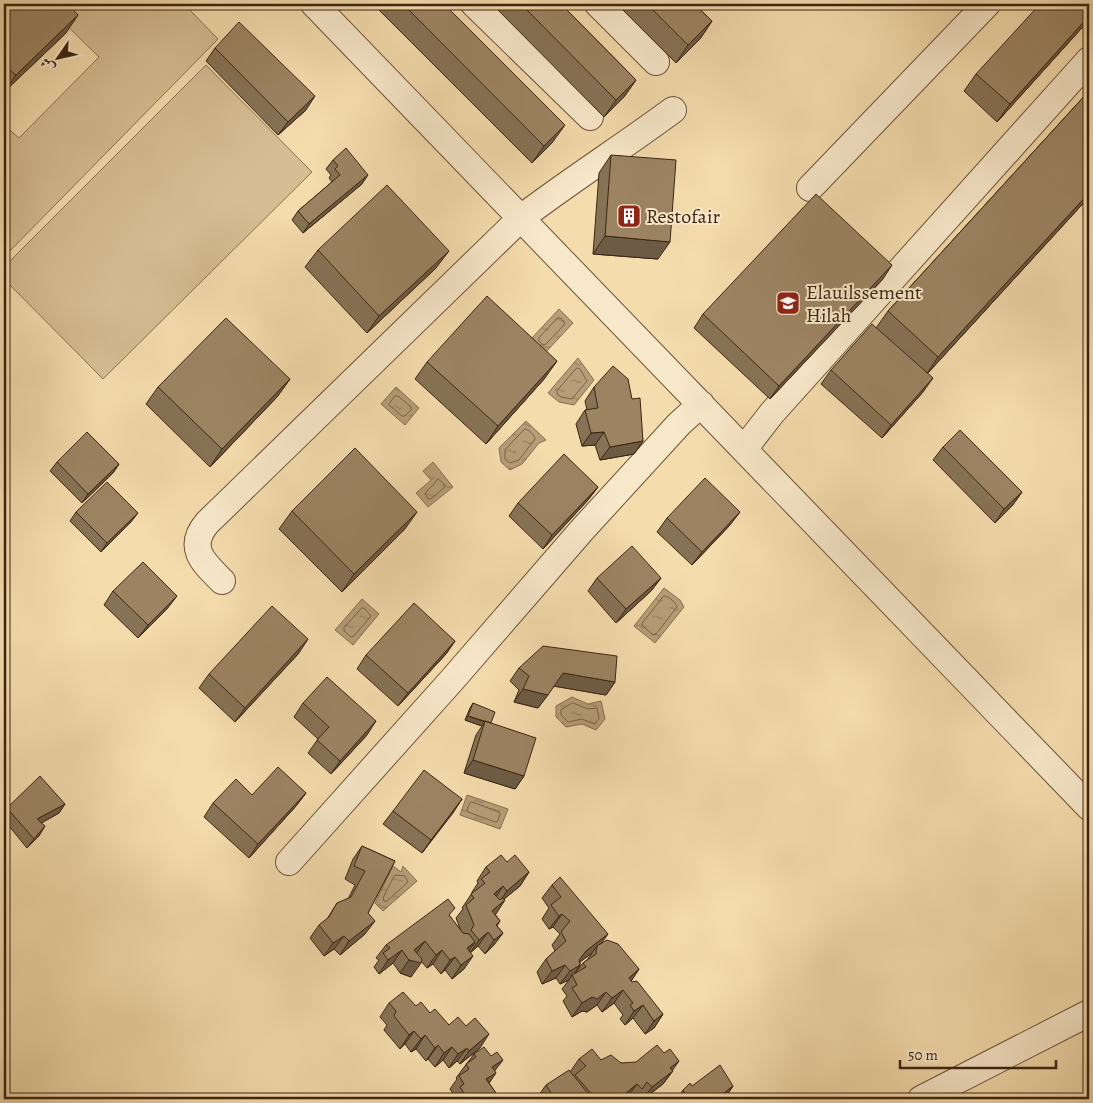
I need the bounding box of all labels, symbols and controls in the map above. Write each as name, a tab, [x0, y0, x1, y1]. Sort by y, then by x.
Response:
north arrow	[32, 32, 82, 82]
text: ش	[36, 54, 59, 76]
building icon: Restofair	[616, 203, 642, 229]
place label: Restofair	[646, 203, 721, 230]
place label: Elauilssement Hilah	[806, 279, 922, 329]
school or university icon: Elauilssement Hilah	[775, 290, 801, 316]
scale bar	[900, 1038, 1057, 1070]
text: 50 m	[908, 1045, 938, 1065]

